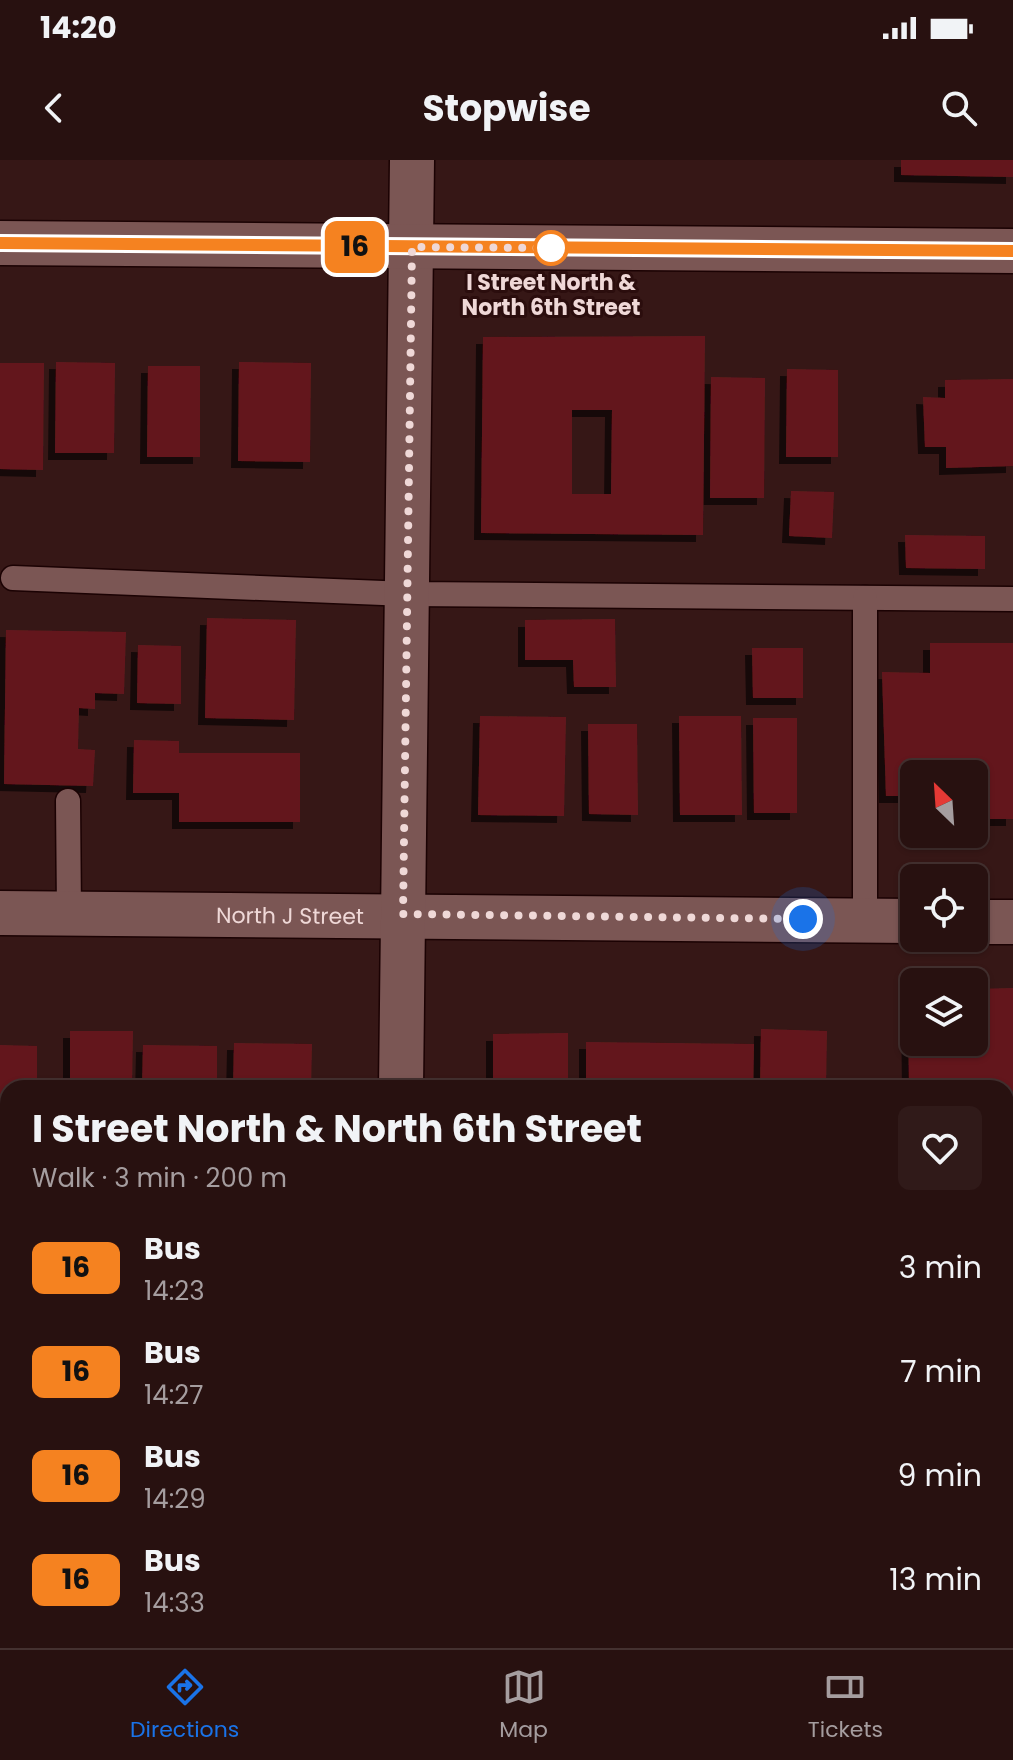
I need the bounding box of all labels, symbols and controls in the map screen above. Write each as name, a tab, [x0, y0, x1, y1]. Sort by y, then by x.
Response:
text: 14:20	[40, 6, 117, 49]
text: Stopwise	[422, 83, 591, 134]
icon: back	[32, 86, 76, 130]
icon: search	[937, 86, 981, 130]
line badge: 16	[319, 221, 391, 273]
text: 16	[341, 227, 369, 266]
marker: I Street North & North 6th Street	[534, 231, 568, 265]
place label: I Street North & North 6th Street	[462, 267, 640, 323]
north arrow	[900, 760, 988, 848]
map controls	[900, 760, 988, 1056]
button: locate	[900, 864, 988, 952]
your location	[783, 899, 823, 939]
street label: North J Street	[216, 900, 364, 932]
button: layers	[900, 968, 988, 1056]
text: I Street North & North 6th Street	[32, 1102, 642, 1155]
button: heart	[898, 1106, 982, 1190]
text: Walk · 3 min · 200 m	[32, 1160, 287, 1196]
text: Bus	[144, 1227, 201, 1270]
text: 3 min	[899, 1246, 982, 1289]
text: 16	[62, 1248, 90, 1287]
text: 14:23	[144, 1273, 204, 1309]
text: Bus	[144, 1331, 201, 1374]
text: 7 min	[900, 1350, 982, 1393]
text: 16	[62, 1352, 90, 1391]
text: 14:27	[144, 1377, 203, 1413]
text: Bus	[144, 1435, 201, 1478]
text: 9 min	[898, 1454, 982, 1497]
text: 16	[62, 1456, 90, 1495]
text: 14:29	[144, 1481, 206, 1517]
text: Bus	[144, 1539, 201, 1582]
text: 13 min	[889, 1558, 982, 1601]
text: 16	[62, 1560, 90, 1599]
text: 14:33	[144, 1585, 205, 1621]
tab: Directions	[130, 1665, 239, 1746]
tab: Map	[499, 1665, 548, 1746]
tab: Tickets	[808, 1665, 883, 1746]

